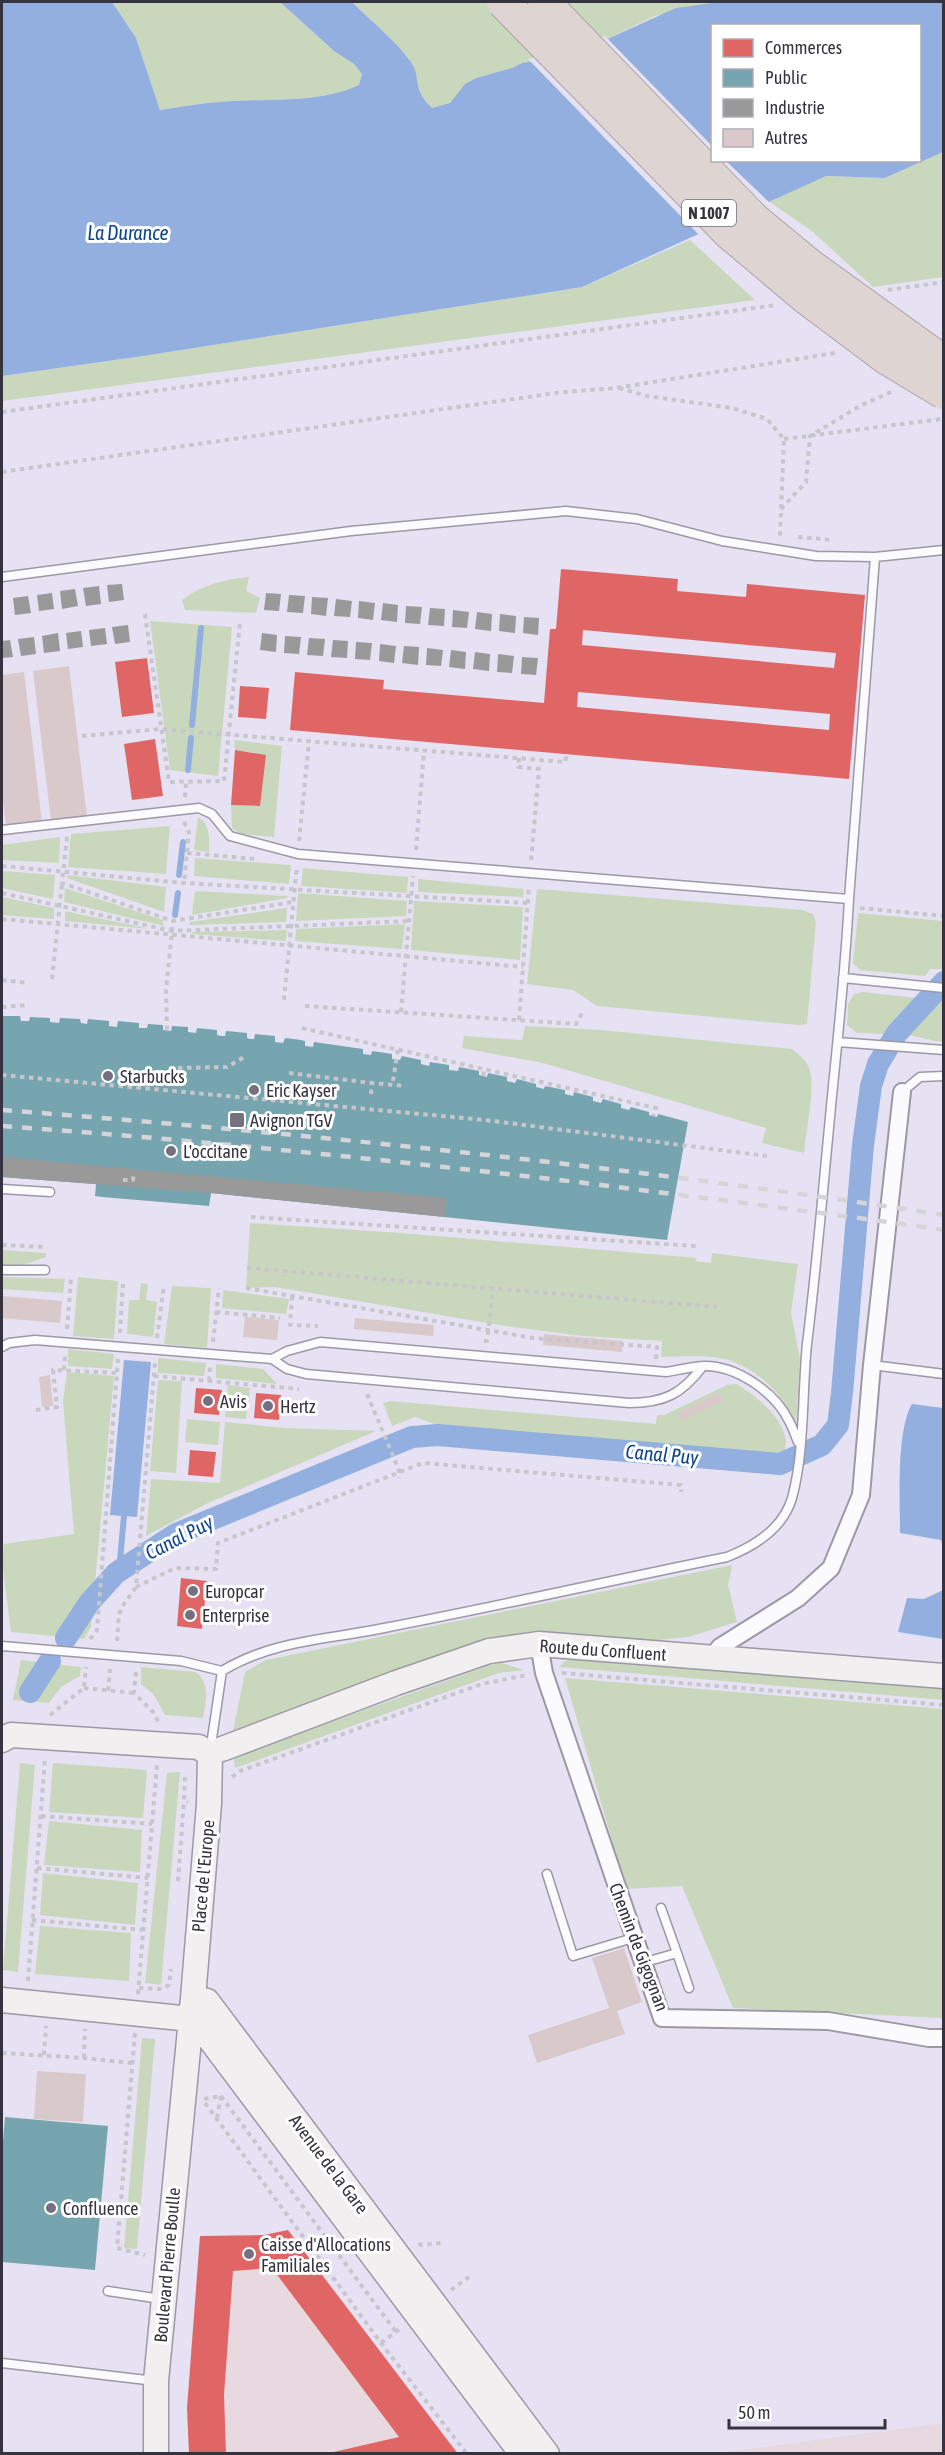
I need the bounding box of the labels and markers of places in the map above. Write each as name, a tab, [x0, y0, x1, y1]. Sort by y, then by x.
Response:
place label: Starbucks	[120, 1066, 185, 1087]
marker: Starbucks	[101, 1069, 115, 1083]
place label: Eric Kayser	[266, 1080, 337, 1101]
marker: Eric Kayser	[247, 1083, 261, 1097]
place label: Avignon TGV	[250, 1110, 333, 1131]
marker: Avignon TGV	[228, 1111, 246, 1129]
place label: L'occitane	[183, 1141, 248, 1162]
marker: L'occitane	[164, 1144, 178, 1158]
place label: Avis	[220, 1391, 247, 1412]
marker: Avis	[201, 1394, 215, 1408]
place label: Hertz	[280, 1396, 316, 1417]
marker: Hertz	[261, 1399, 275, 1413]
place label: Europcar	[205, 1581, 265, 1602]
marker: Europcar	[186, 1584, 200, 1598]
place label: Enterprise	[202, 1605, 269, 1626]
marker: Enterprise	[183, 1608, 197, 1622]
place label: Confluence	[63, 2198, 138, 2219]
marker: Confluence	[44, 2201, 58, 2215]
place label: Caisse d'Allocations Familiales	[261, 2234, 391, 2276]
marker: Caisse d'Allocations Familiales	[242, 2247, 256, 2261]

